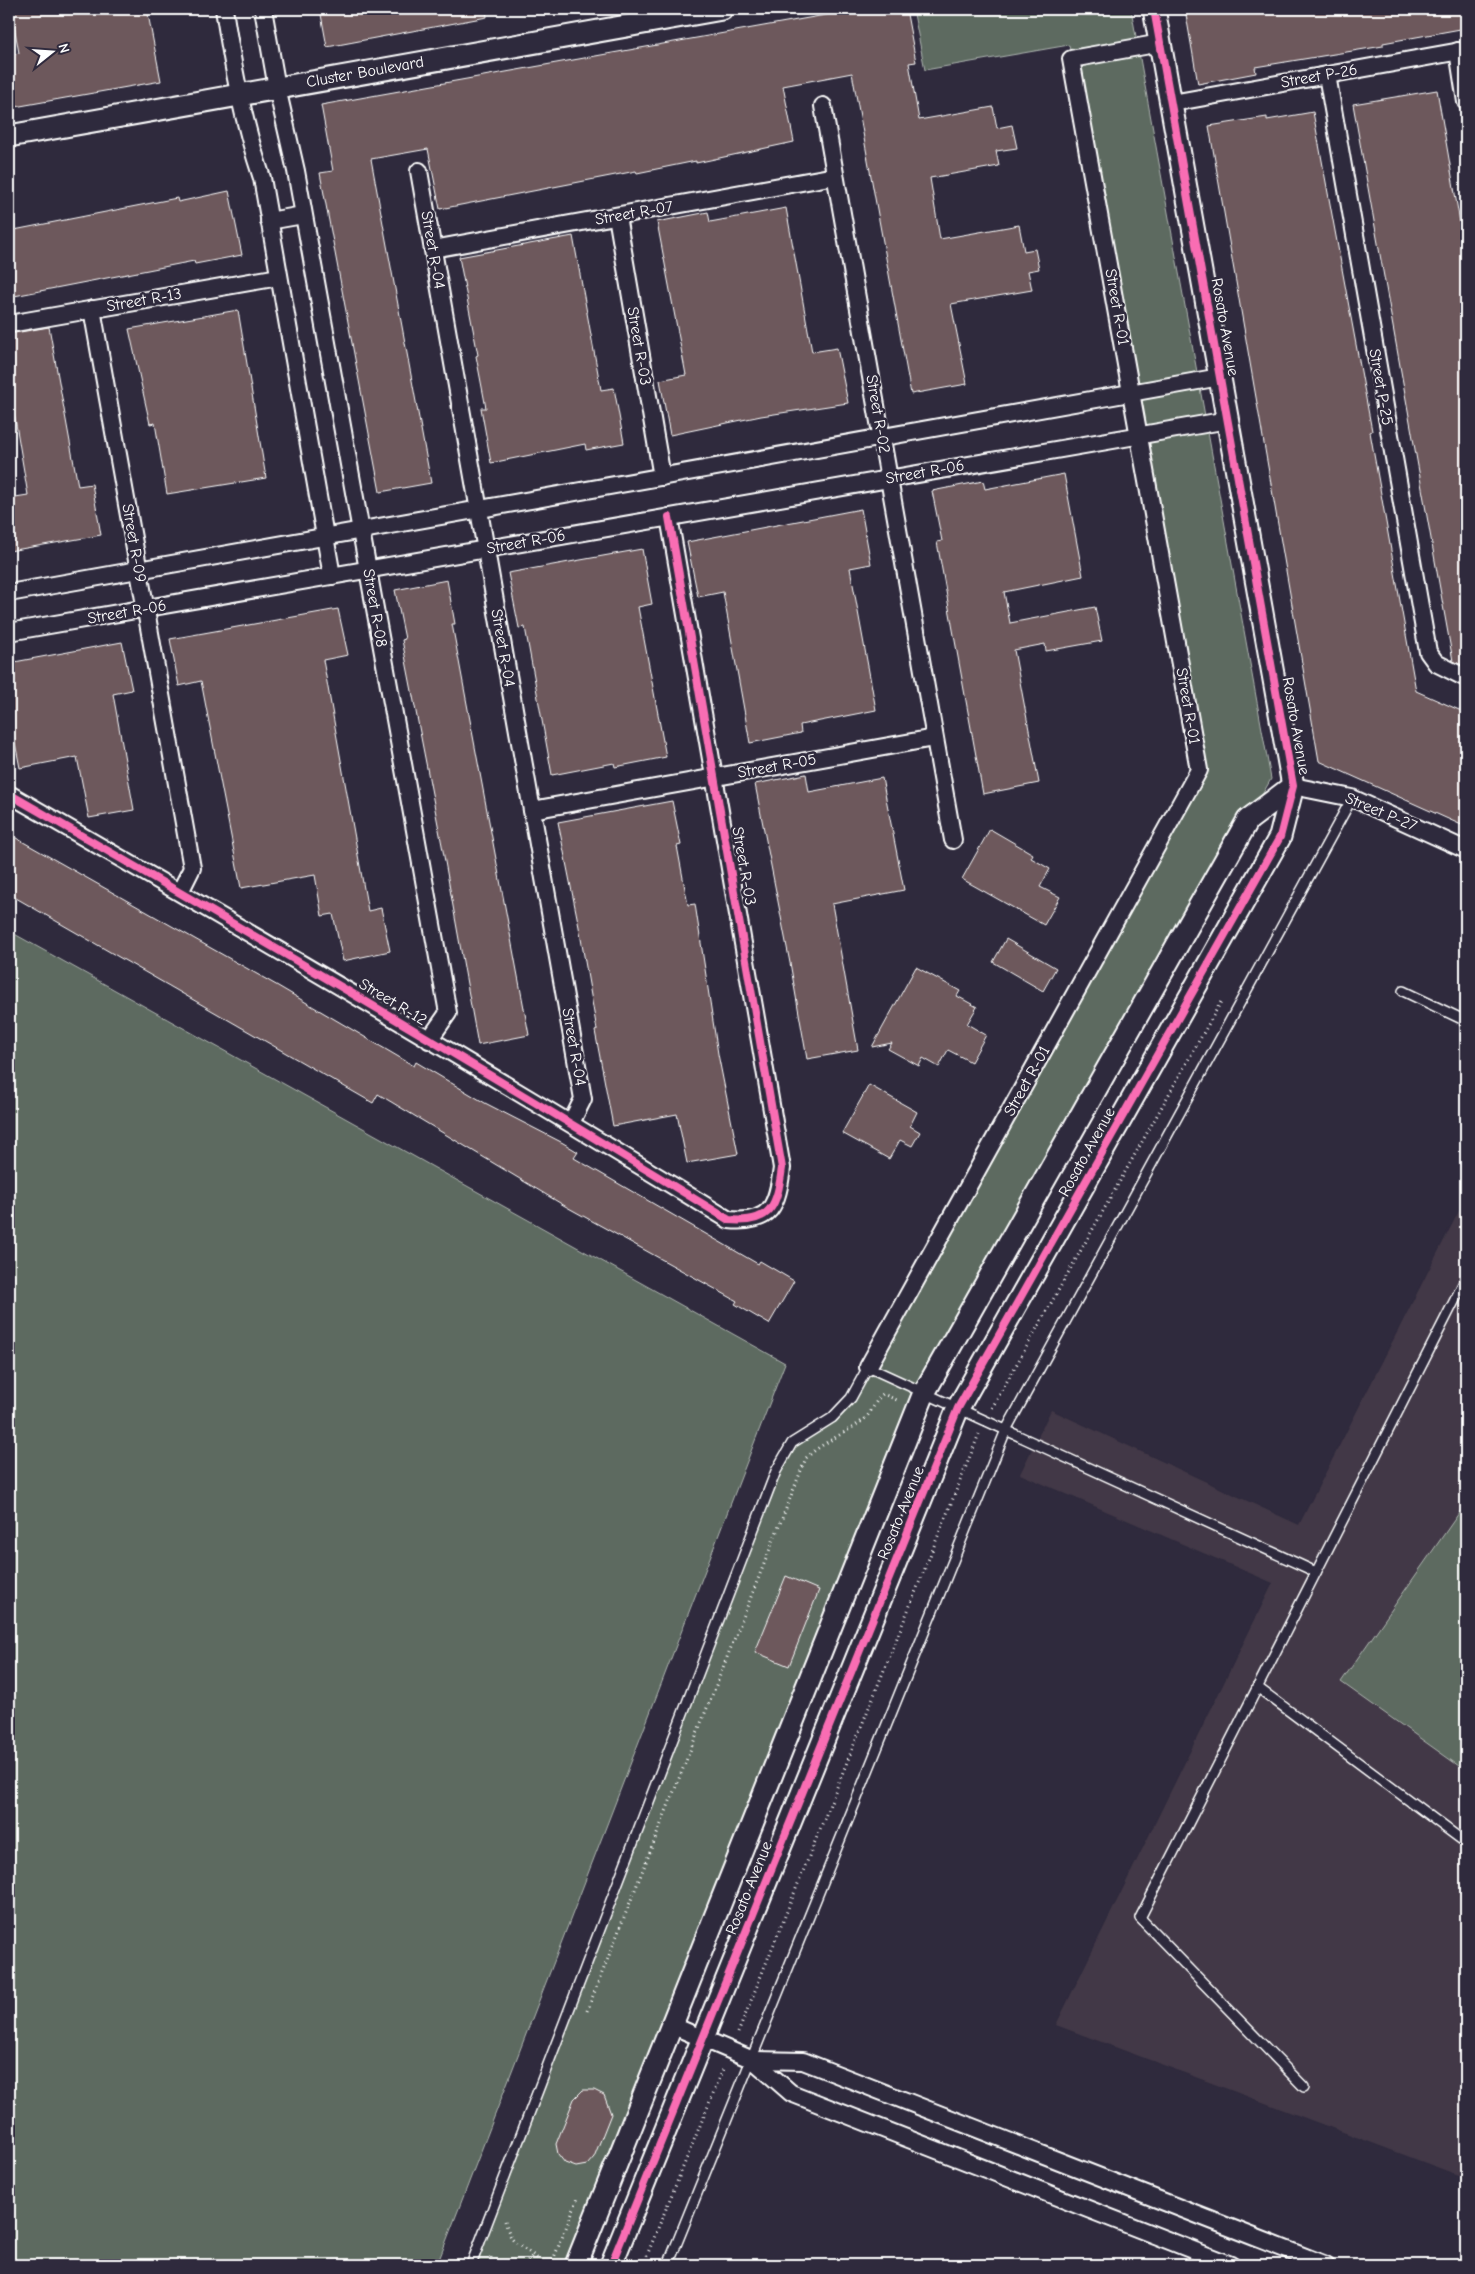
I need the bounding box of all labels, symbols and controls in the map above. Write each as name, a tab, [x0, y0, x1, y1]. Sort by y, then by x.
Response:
north arrow	[28, 28, 78, 78]
text: N	[54, 41, 73, 55]
street label: Cluster Boulevard	[305, 53, 425, 91]
street label: Street P-26	[1279, 60, 1359, 92]
street label: Street R-07	[594, 197, 675, 229]
street label: Street R-04	[417, 210, 449, 290]
street label: Street R-01	[1101, 267, 1133, 347]
street label: Rosato Avenue	[1208, 277, 1242, 377]
street label: Street R-13	[105, 285, 183, 315]
street label: Street R-03	[623, 305, 655, 387]
street label: Street P-25	[1365, 347, 1397, 427]
street label: Street R-02	[862, 373, 894, 455]
street label: Street R-06	[884, 456, 966, 488]
street label: Street R-09	[118, 502, 150, 584]
street label: Street R-06	[485, 526, 567, 558]
street label: Street R-08	[359, 567, 391, 649]
street label: Street R-06	[86, 596, 168, 628]
street label: Street R-04	[487, 608, 519, 688]
street label: Street R-01	[1172, 666, 1204, 746]
street label: Rosato Avenue	[1279, 676, 1313, 776]
street label: Street R-05	[736, 750, 818, 782]
street label: Street P-27	[1342, 789, 1420, 835]
street label: Street R-03	[728, 825, 760, 907]
street label: Street R-12	[356, 975, 430, 1029]
street label: Street R-04	[558, 1007, 590, 1087]
street label: Street R-01	[1000, 1043, 1054, 1119]
street label: Rosato Avenue	[1055, 1104, 1119, 1200]
street label: Rosato Avenue	[874, 1464, 928, 1562]
street label: Rosato Avenue	[722, 1839, 776, 1937]

